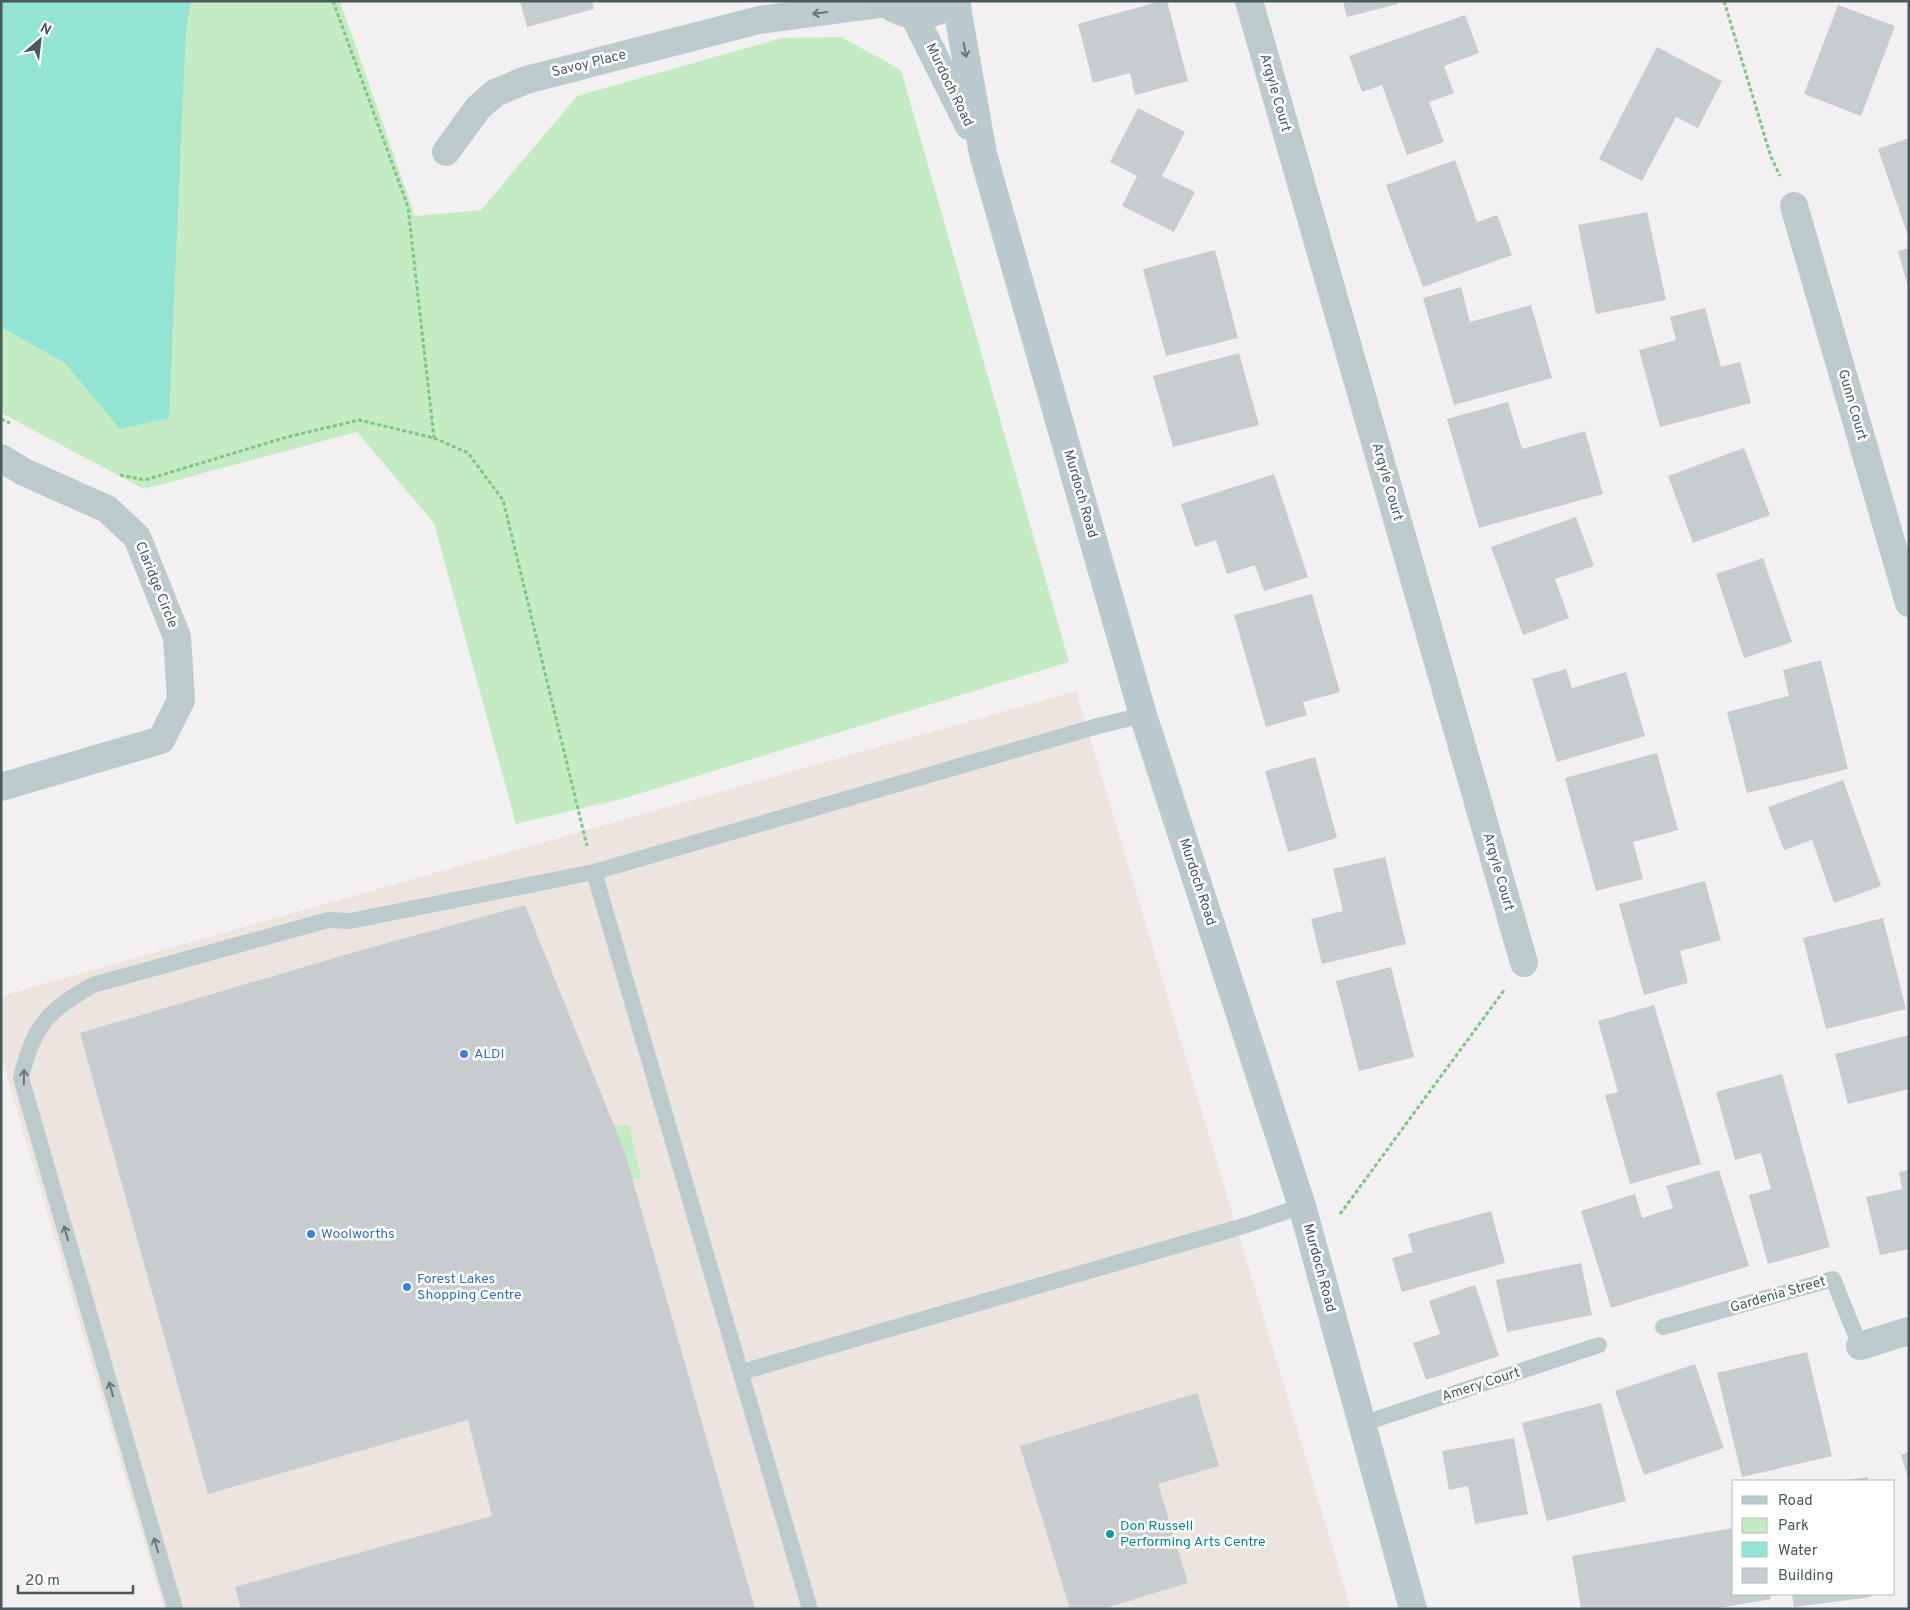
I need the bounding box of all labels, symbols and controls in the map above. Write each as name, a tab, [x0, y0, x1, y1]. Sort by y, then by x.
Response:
one-way arrow	[812, 8, 828, 18]
north arrow	[15, 15, 65, 65]
text: N	[37, 20, 54, 40]
street label: Murdoch Road	[921, 40, 977, 130]
one-way arrow	[960, 42, 970, 58]
street label: Savoy Place	[550, 47, 628, 81]
street label: Argyle Court	[1256, 52, 1294, 134]
street label: Gunn Court	[1834, 368, 1870, 442]
street label: Argyle Court	[1368, 441, 1406, 523]
street label: Murdoch Road	[1059, 448, 1101, 540]
street label: Claridge Circle	[131, 539, 181, 631]
street label: Argyle Court	[1479, 831, 1517, 913]
street label: Murdoch Road	[1175, 836, 1219, 928]
place label: ALDI	[474, 1046, 505, 1063]
marker: ALDI	[458, 1048, 470, 1060]
one-way arrow	[19, 1069, 28, 1085]
street label: Murdoch Road	[1299, 1222, 1339, 1314]
one-way arrow	[61, 1225, 70, 1241]
place label: Woolworths	[321, 1226, 395, 1243]
marker: Woolworths	[305, 1228, 317, 1240]
place label: Forest Lakes Shopping Centre	[417, 1271, 522, 1304]
street label: Gardenia Street	[1728, 1273, 1828, 1317]
marker: Forest Lakes Shopping Centre	[401, 1281, 413, 1293]
street label: Amery Court	[1440, 1364, 1522, 1406]
one-way arrow	[106, 1381, 116, 1397]
legend	[1732, 1480, 1895, 1595]
text: Road	[1778, 1492, 1813, 1511]
text: Park	[1778, 1517, 1809, 1536]
place label: Don Russell Performing Arts Centre	[1120, 1518, 1266, 1551]
marker: Don Russell Performing Arts Centre	[1104, 1528, 1116, 1540]
one-way arrow	[151, 1538, 161, 1554]
text: Water	[1778, 1542, 1818, 1561]
scale bar	[18, 1562, 132, 1594]
text: Building	[1778, 1567, 1833, 1586]
text: 20 m	[25, 1572, 60, 1591]

